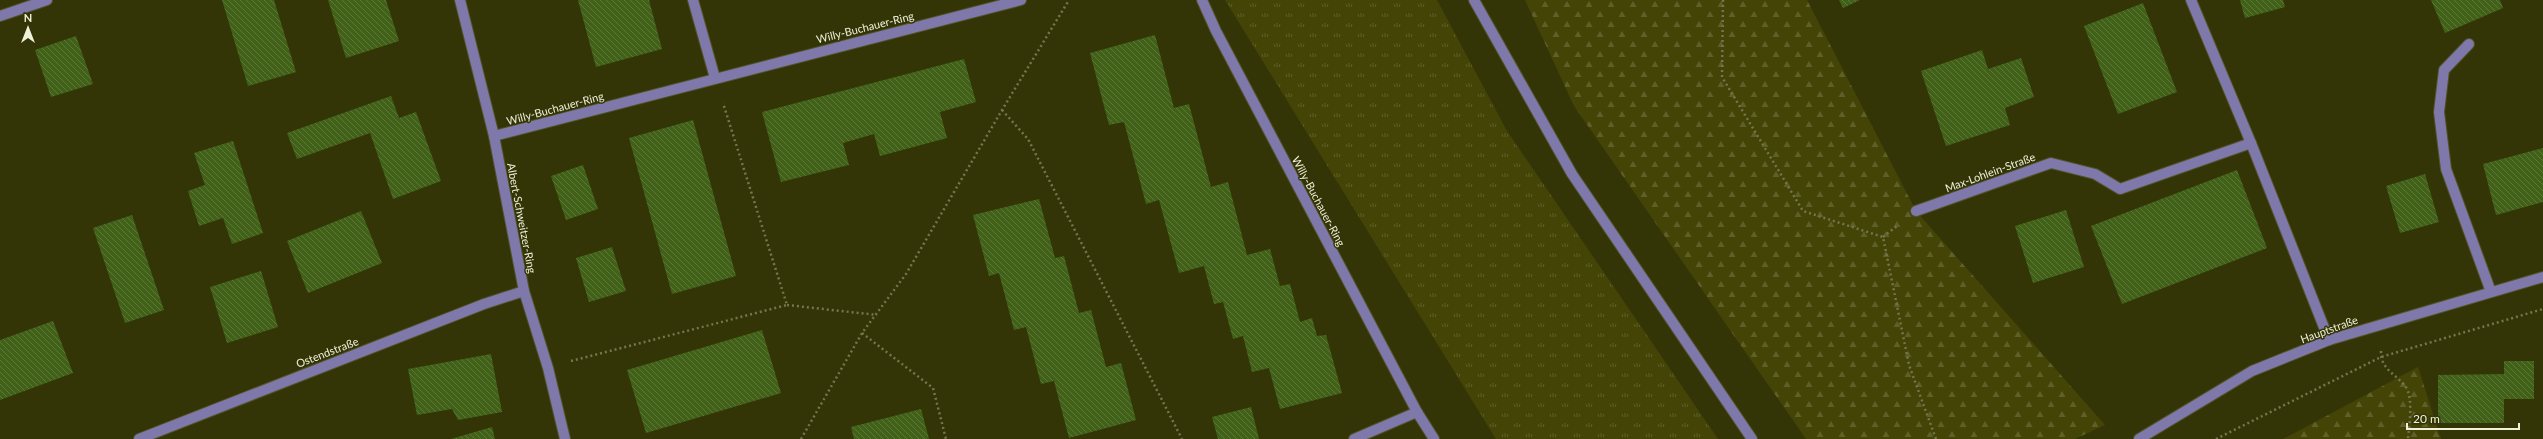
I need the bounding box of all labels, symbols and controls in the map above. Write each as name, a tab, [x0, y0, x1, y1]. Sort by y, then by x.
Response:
north arrow	[8, 8, 48, 48]
street label: Willy-Buchauer-Ring	[815, 9, 915, 45]
text: N	[24, 11, 32, 24]
street label: Willy-Buchauer-Ring	[505, 89, 605, 127]
street label: Max-Lohlein-Straße	[1943, 150, 2037, 194]
street label: Willy-Buchauer-Ring	[1290, 154, 1348, 248]
street label: Albert-Schweitzer-Ring	[505, 162, 539, 275]
street label: Hauptstraße	[2299, 313, 2360, 345]
street label: Ostendstraße	[294, 334, 360, 370]
scale bar	[2407, 405, 2519, 431]
text: 20 m	[2413, 411, 2440, 426]

